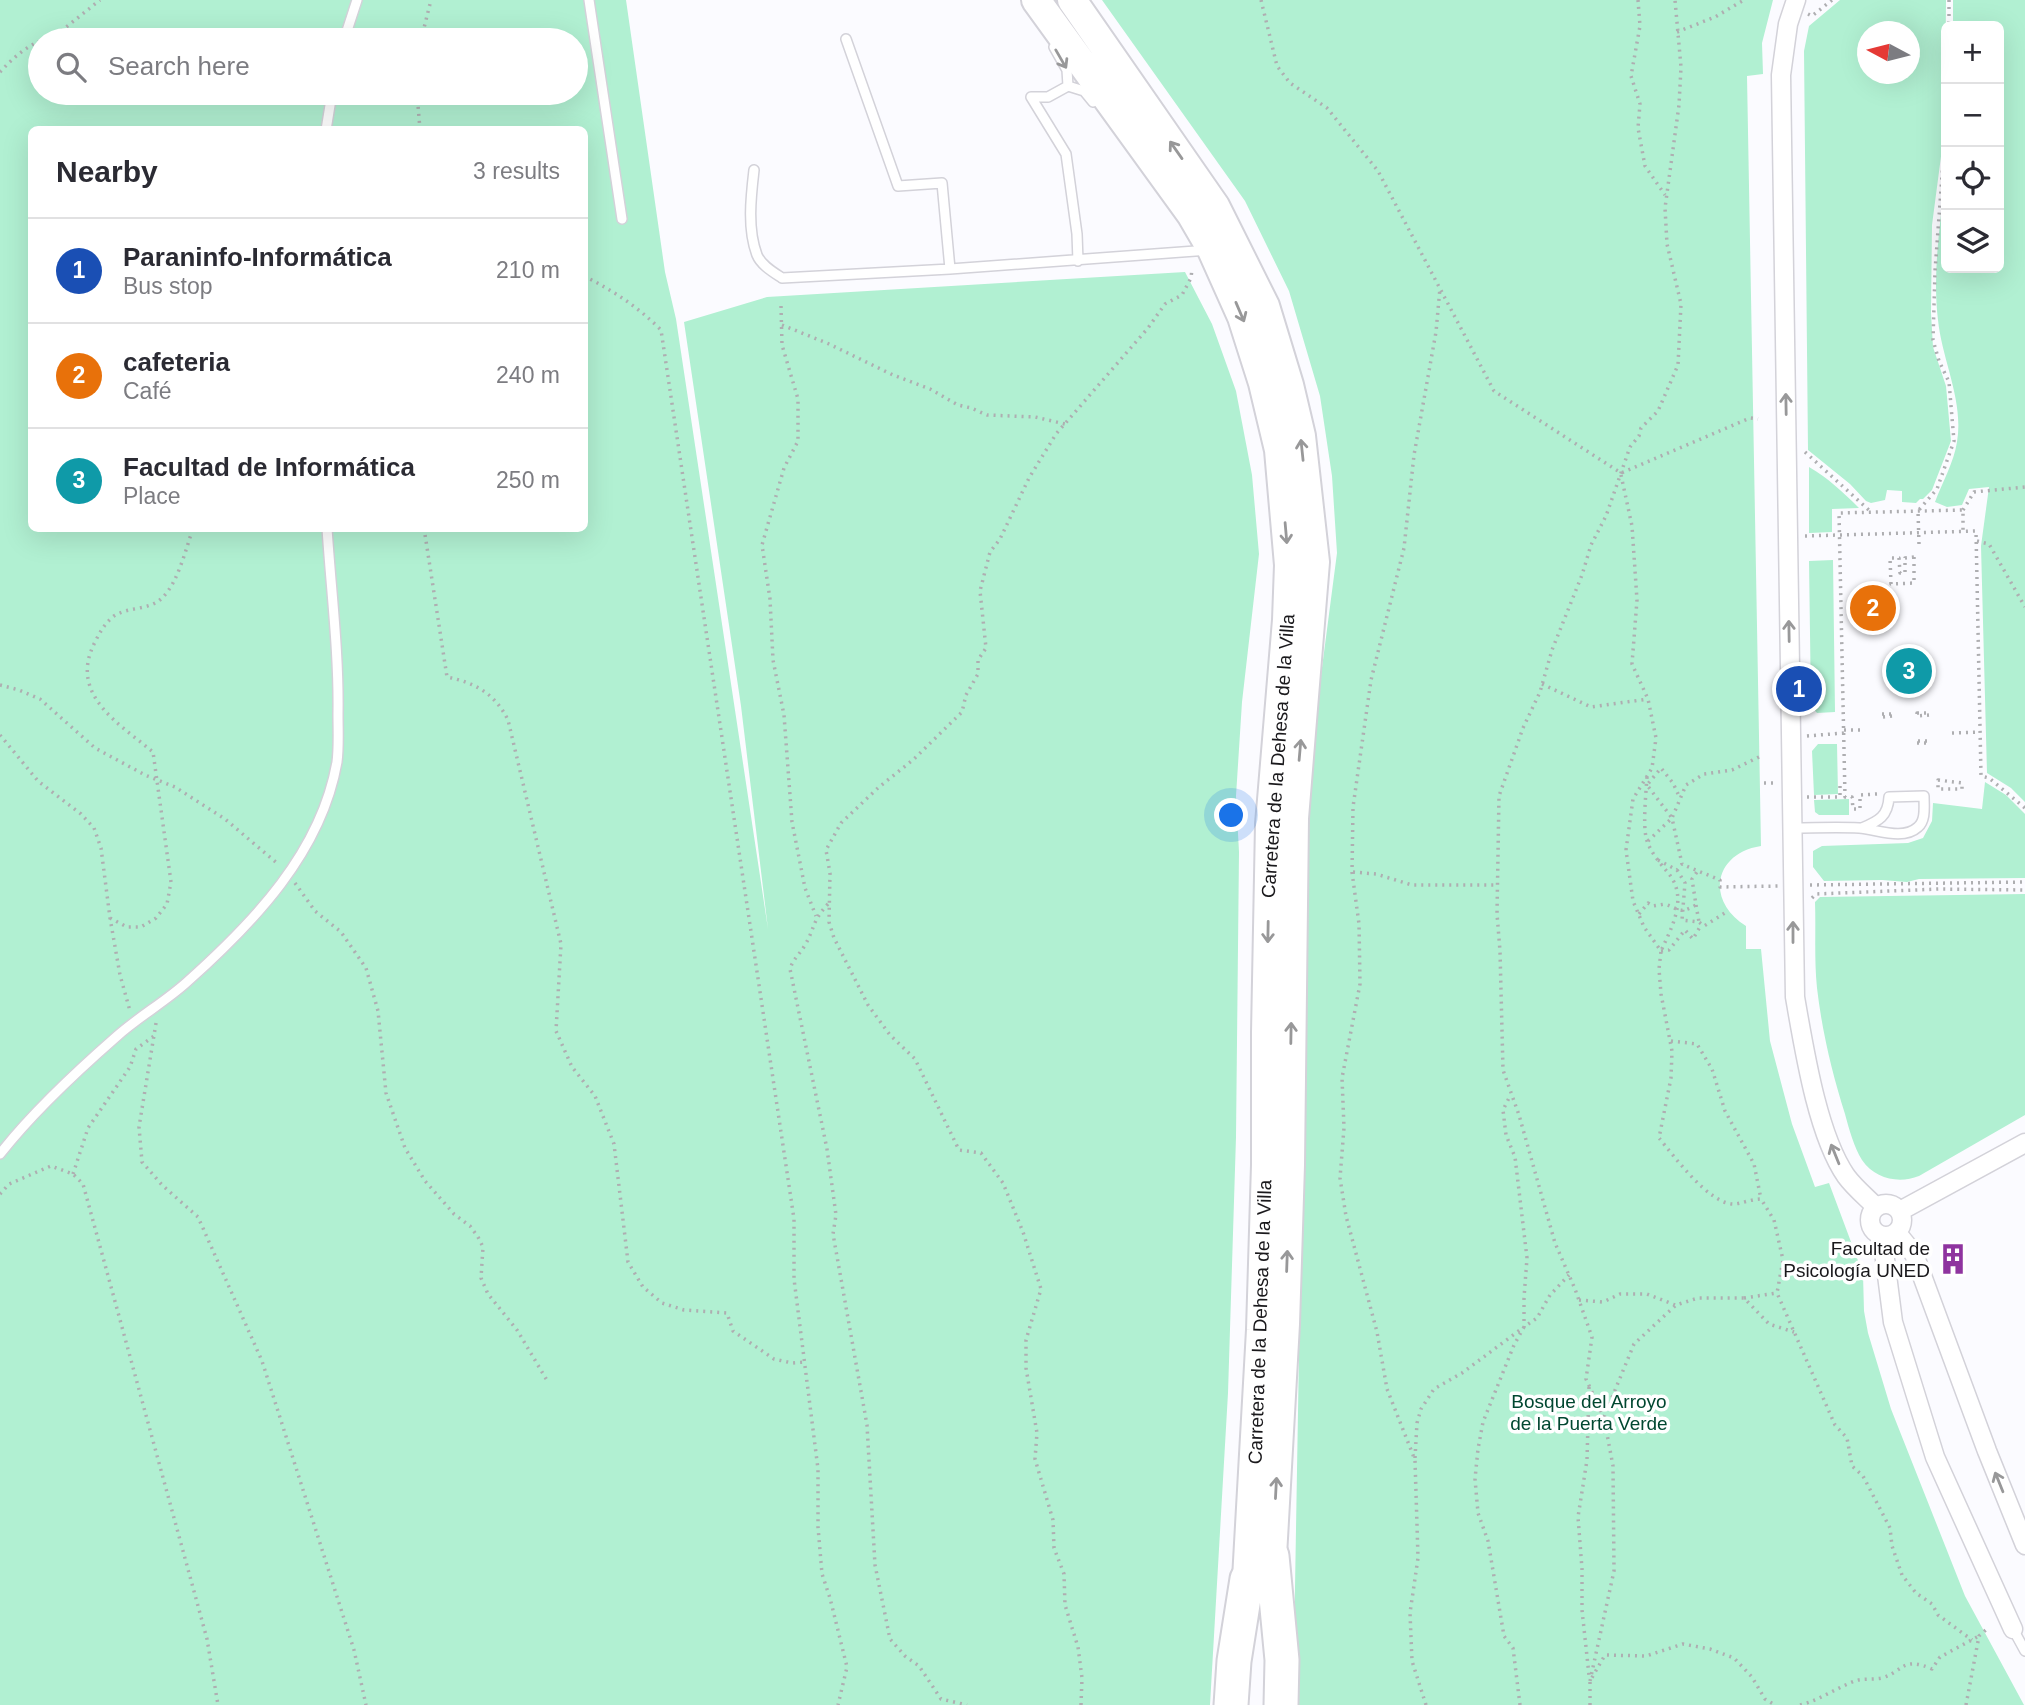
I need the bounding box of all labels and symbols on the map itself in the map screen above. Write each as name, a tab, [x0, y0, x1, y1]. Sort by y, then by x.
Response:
north arrow	[1857, 21, 1920, 84]
one-way arrow	[1054, 49, 1068, 69]
one-way arrow	[1169, 141, 1183, 160]
one-way arrow	[1234, 301, 1247, 322]
one-way arrow	[1779, 392, 1793, 415]
one-way arrow	[1296, 440, 1309, 462]
one-way arrow	[1280, 522, 1293, 544]
pin: 2	[1850, 582, 1896, 634]
street label: Carretera de la Dehesa de la Villa	[1258, 613, 1298, 899]
one-way arrow	[1782, 620, 1796, 643]
pin: 3	[1886, 645, 1932, 697]
pin: 1	[1776, 663, 1822, 715]
one-way arrow	[1294, 739, 1307, 762]
your location	[1214, 798, 1248, 832]
one-way arrow	[1261, 920, 1275, 943]
one-way arrow	[1786, 921, 1800, 944]
one-way arrow	[1285, 1022, 1298, 1045]
one-way arrow	[1828, 1144, 1841, 1165]
street label: Carretera de la Dehesa de la Villa	[1245, 1179, 1275, 1465]
place label: Facultad de Psicología UNED	[1783, 1238, 1930, 1281]
building icon: Facultad de Psicología UNED	[1936, 1242, 1970, 1276]
one-way arrow	[1280, 1250, 1293, 1273]
park label: Bosque del Arroyo de la Puerta Verde	[1510, 1391, 1668, 1434]
one-way arrow	[1992, 1472, 2005, 1493]
one-way arrow	[1269, 1477, 1282, 1500]

